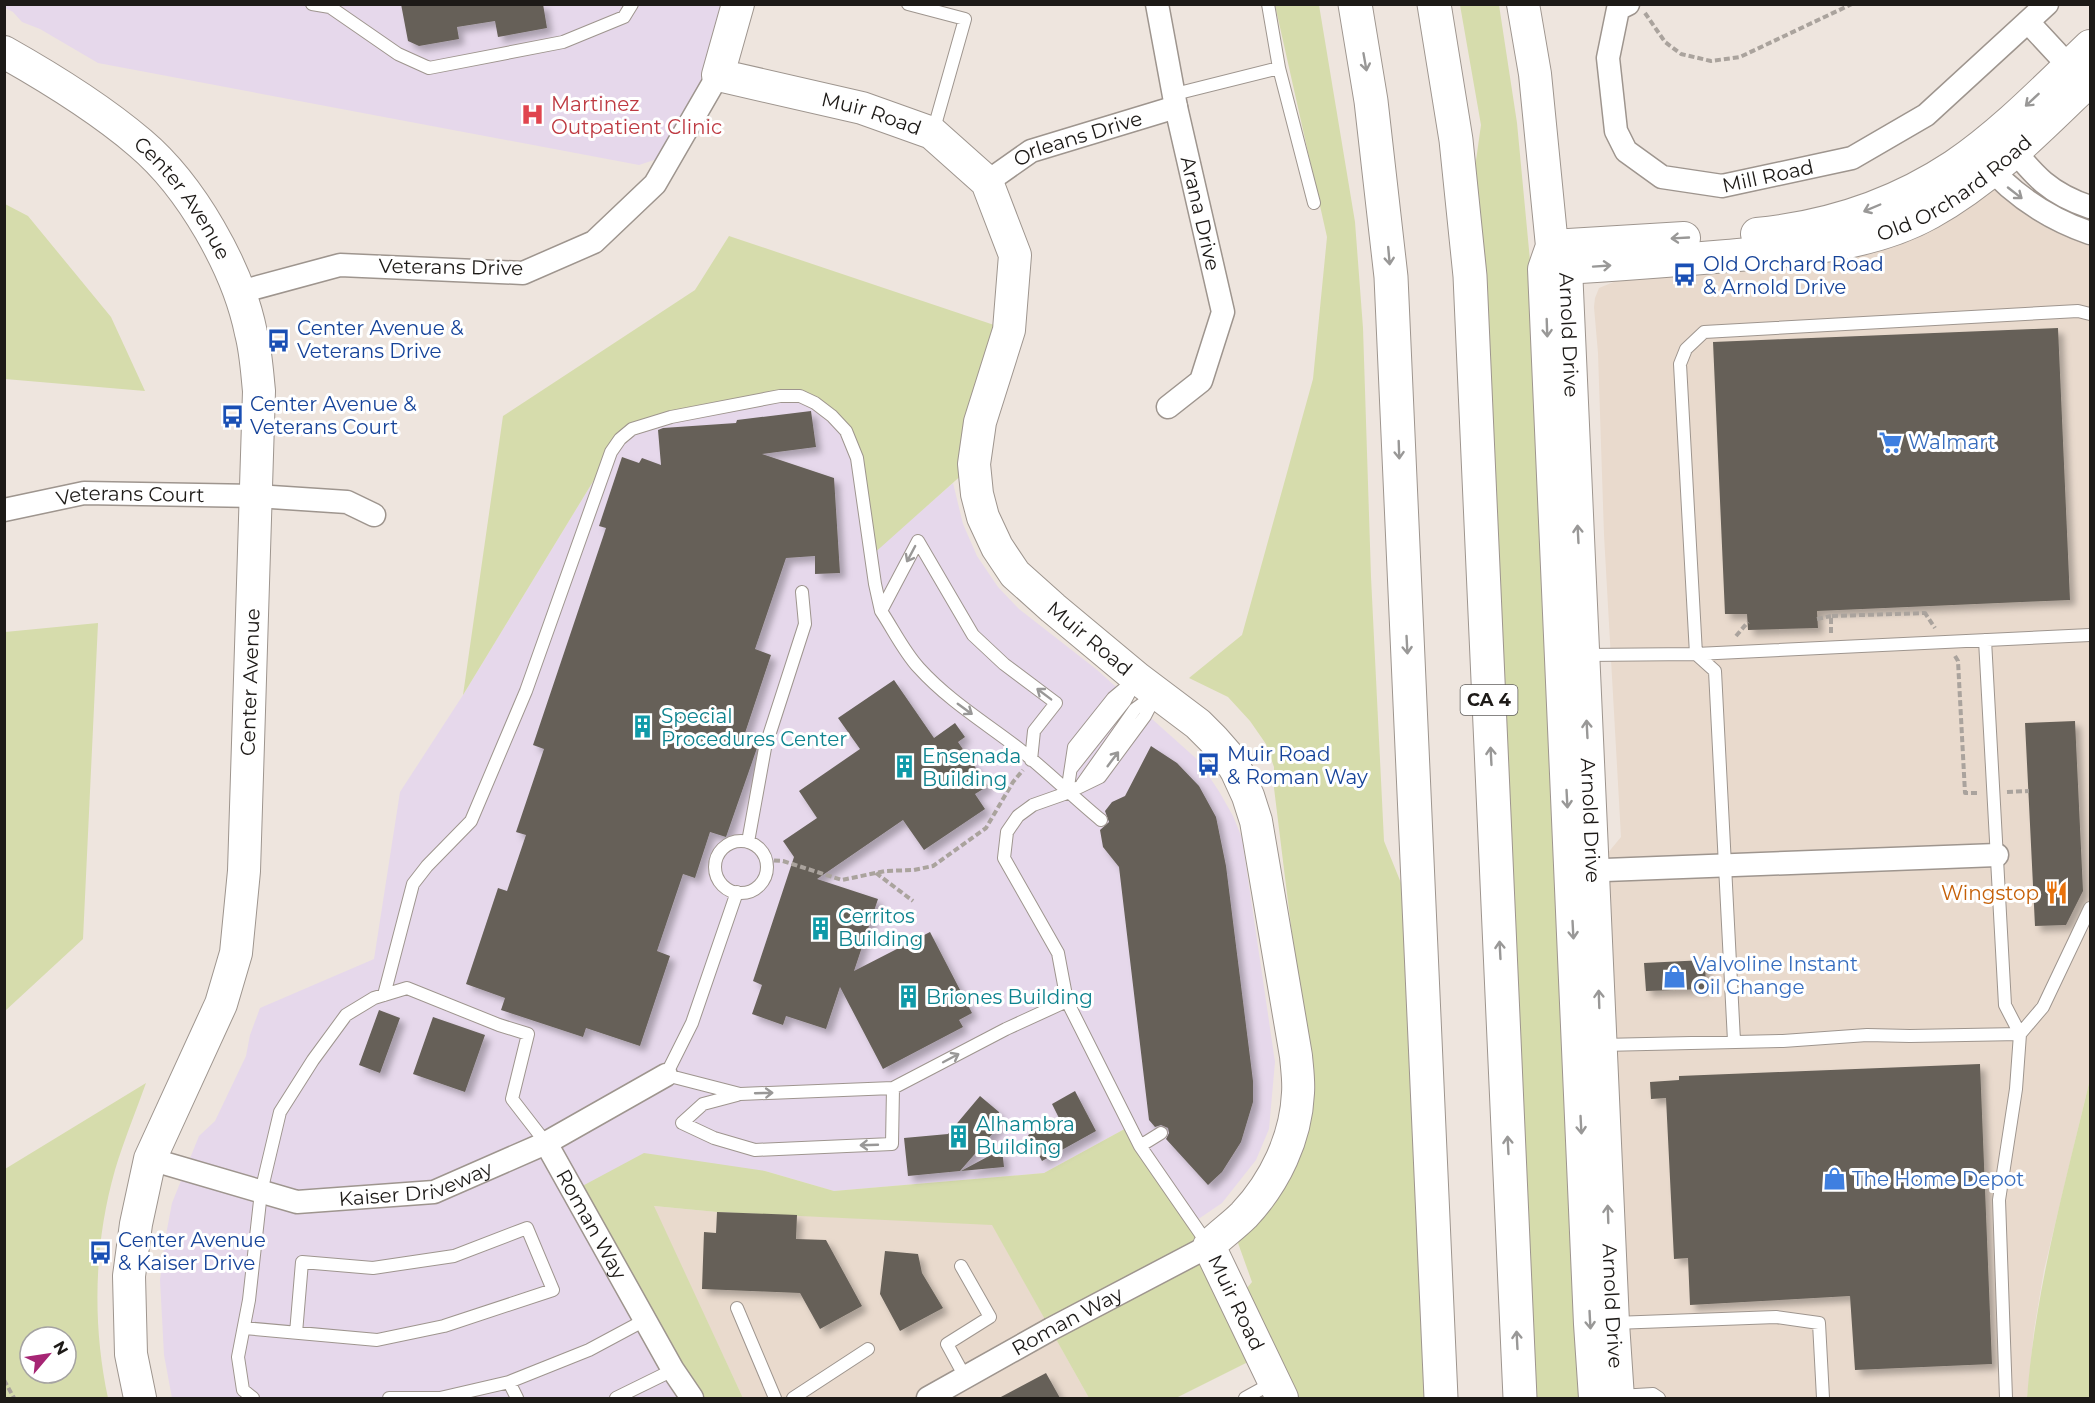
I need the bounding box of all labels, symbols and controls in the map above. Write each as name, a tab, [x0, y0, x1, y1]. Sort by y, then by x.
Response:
one-way arrow	[1360, 52, 1371, 72]
street label: Muir Road	[819, 87, 925, 140]
place label: Martinez Outpatient Clinic	[551, 92, 722, 139]
one-way arrow	[2025, 93, 2040, 107]
hospital icon: Martinez Outpatient Clinic	[520, 102, 546, 128]
street label: Orleans Drive	[1008, 106, 1145, 172]
street label: Old Orchard Road	[1874, 130, 2037, 246]
street label: Center Avenue	[129, 131, 236, 264]
street label: Arana Drive	[1176, 154, 1225, 273]
street label: Mill Road	[1720, 155, 1816, 198]
one-way arrow	[2007, 186, 2023, 199]
one-way arrow	[1863, 203, 1881, 214]
one-way arrow	[1671, 233, 1691, 244]
one-way arrow	[1384, 245, 1395, 265]
place label: Old Orchard Road & Arnold Drive	[1703, 252, 1884, 299]
street label: Veterans Drive	[378, 254, 524, 280]
one-way arrow	[1592, 260, 1612, 271]
bus stop icon: Old Orchard Road & Arnold Drive	[1672, 262, 1698, 288]
street label: Arnold Drive	[1554, 272, 1584, 398]
place label: Center Avenue & Veterans Drive	[297, 316, 464, 363]
one-way arrow	[1541, 317, 1552, 337]
bus stop icon: Center Avenue & Veterans Drive	[266, 327, 292, 353]
place label: Center Avenue & Veterans Court	[250, 392, 417, 439]
bus stop icon: Center Avenue & Veterans Court	[219, 403, 245, 429]
supermarket icon: Walmart	[1877, 429, 1903, 455]
place label: Walmart	[1908, 430, 1996, 454]
one-way arrow	[1394, 440, 1405, 460]
street label: Veterans Court	[54, 481, 205, 511]
one-way arrow	[1573, 524, 1584, 544]
one-way arrow	[905, 545, 917, 562]
street label: Muir Road	[1042, 596, 1137, 681]
street label: Center Avenue	[235, 608, 265, 756]
one-way arrow	[1402, 635, 1413, 655]
road number: CA 4	[1460, 685, 1518, 715]
one-way arrow	[1037, 688, 1053, 700]
one-way arrow	[956, 703, 972, 715]
place label: Special Procedures Center	[661, 704, 847, 751]
building icon: Special Procedures Center	[630, 714, 656, 740]
one-way arrow	[1581, 719, 1592, 739]
place label: Muir Road & Roman Way	[1227, 742, 1368, 789]
place label: Ensenada Building	[922, 744, 1021, 791]
one-way arrow	[1486, 746, 1497, 766]
one-way arrow	[1107, 752, 1120, 768]
bus stop icon: Muir Road & Roman Way	[1196, 752, 1222, 778]
building icon: Ensenada Building	[891, 754, 917, 780]
street label: Arnold Drive	[1576, 757, 1605, 883]
one-way arrow	[1561, 789, 1572, 809]
restaurant icon: Wingstop	[2044, 880, 2070, 906]
place label: Wingstop	[1941, 881, 2039, 905]
place label: Cerritos Building	[838, 904, 923, 951]
building icon: Cerritos Building	[807, 915, 833, 941]
one-way arrow	[1567, 920, 1578, 940]
one-way arrow	[1494, 941, 1505, 961]
place label: Valvoline Instant Oil Change	[1693, 952, 1858, 999]
shop icon: Valvoline Instant Oil Change	[1662, 963, 1688, 989]
building icon: Briones Building	[895, 984, 921, 1010]
place label: Briones Building	[926, 985, 1093, 1009]
one-way arrow	[1593, 989, 1604, 1009]
one-way arrow	[942, 1052, 960, 1063]
one-way arrow	[753, 1088, 773, 1099]
place label: Alhambra Building	[976, 1112, 1075, 1159]
one-way arrow	[1576, 1114, 1587, 1134]
building icon: Alhambra Building	[945, 1123, 971, 1149]
one-way arrow	[1503, 1136, 1514, 1156]
one-way arrow	[859, 1140, 879, 1151]
street label: Kaiser Driveway	[338, 1156, 496, 1211]
street label: Roman Way	[551, 1165, 632, 1283]
shop icon: The Home Depot	[1821, 1166, 1847, 1192]
place label: The Home Depot	[1852, 1167, 2024, 1191]
one-way arrow	[1603, 1205, 1614, 1225]
place label: Center Avenue & Kaiser Drive	[118, 1228, 266, 1275]
bus stop icon: Center Avenue & Kaiser Drive	[87, 1239, 113, 1265]
street label: Arnold Drive	[1597, 1243, 1628, 1369]
street label: Muir Road	[1203, 1251, 1269, 1354]
street label: Roman Way	[1007, 1282, 1127, 1361]
one-way arrow	[1585, 1309, 1596, 1329]
north arrow	[18, 1325, 78, 1385]
one-way arrow	[1511, 1331, 1522, 1351]
text: N	[49, 1338, 72, 1358]

